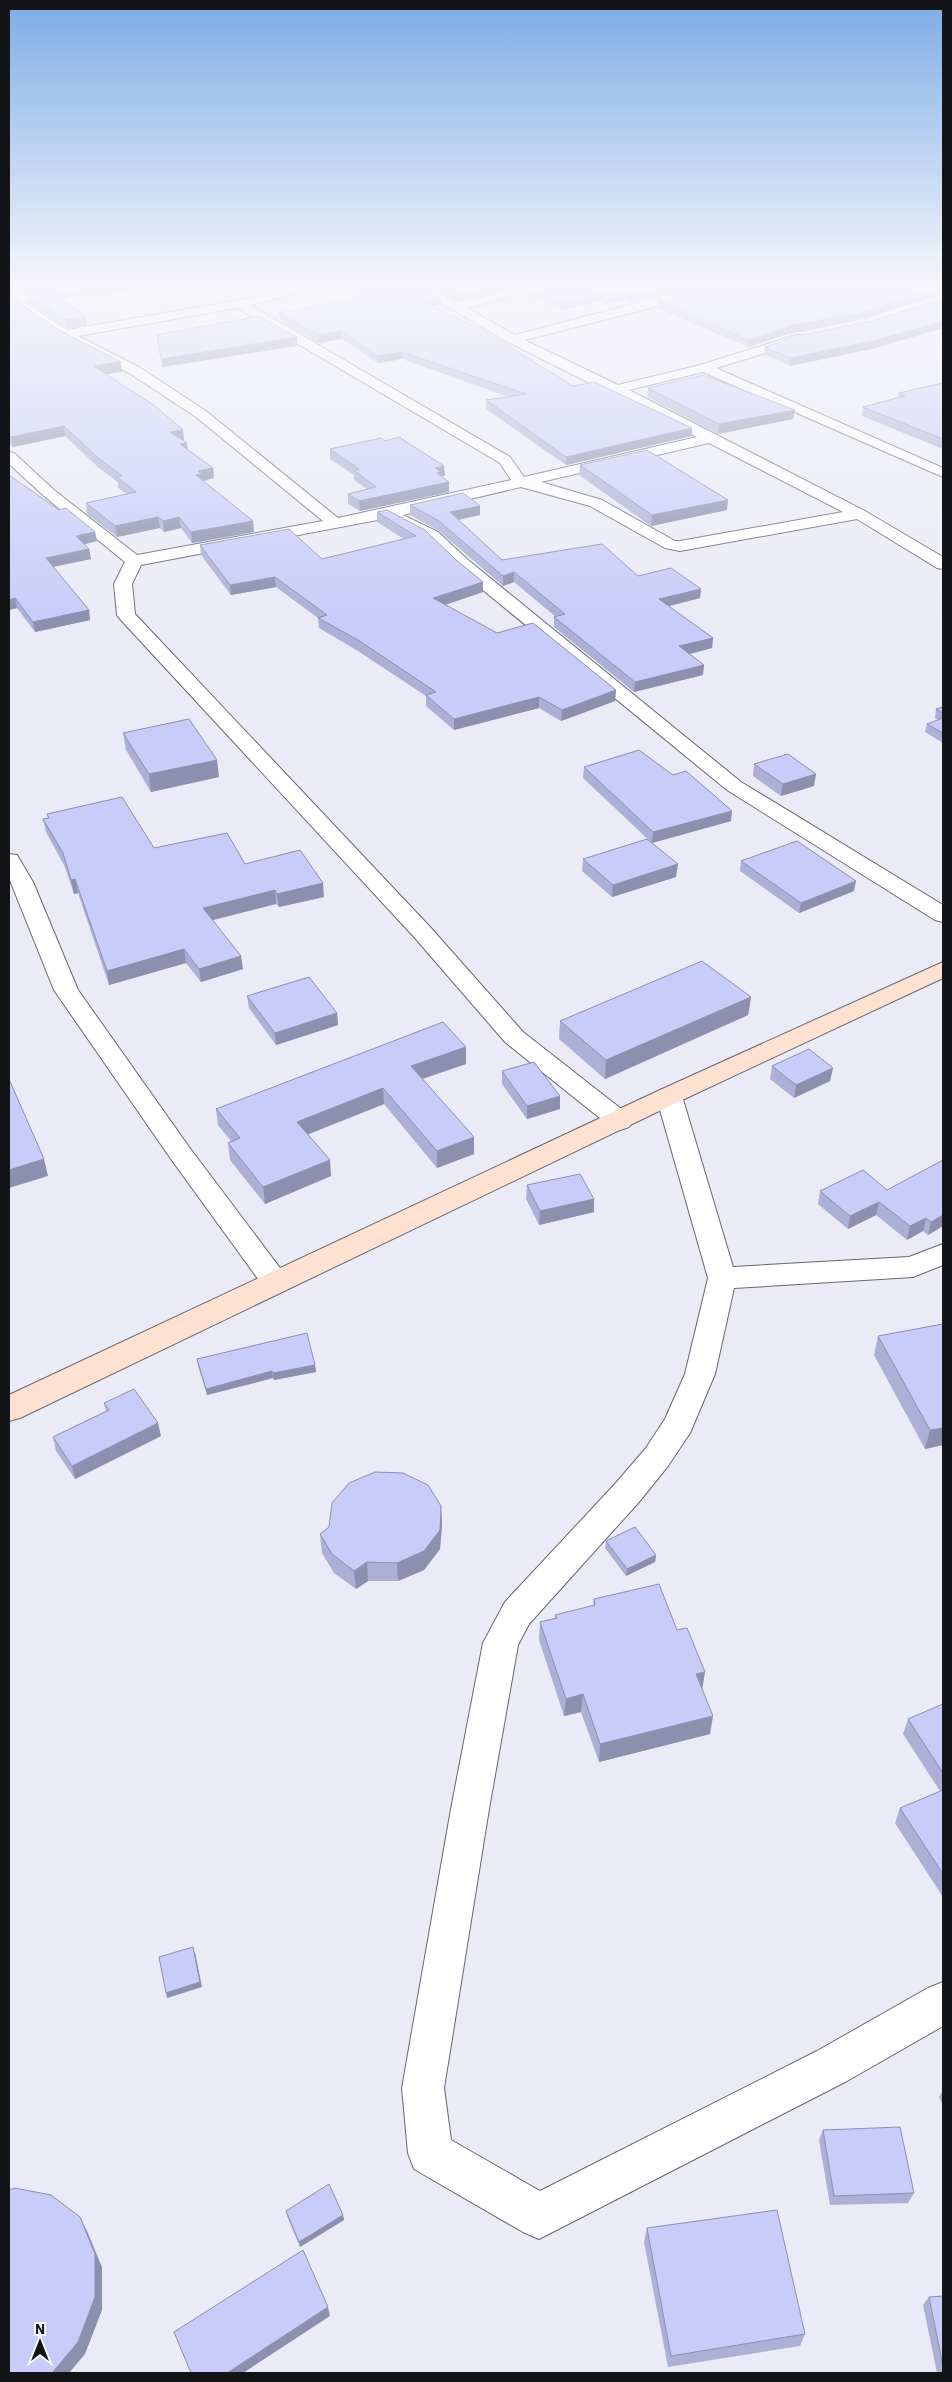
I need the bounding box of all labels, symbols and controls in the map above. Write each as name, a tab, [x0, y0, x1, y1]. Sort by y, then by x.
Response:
north arrow	[15, 2317, 65, 2367]
text: N	[35, 2320, 45, 2338]

